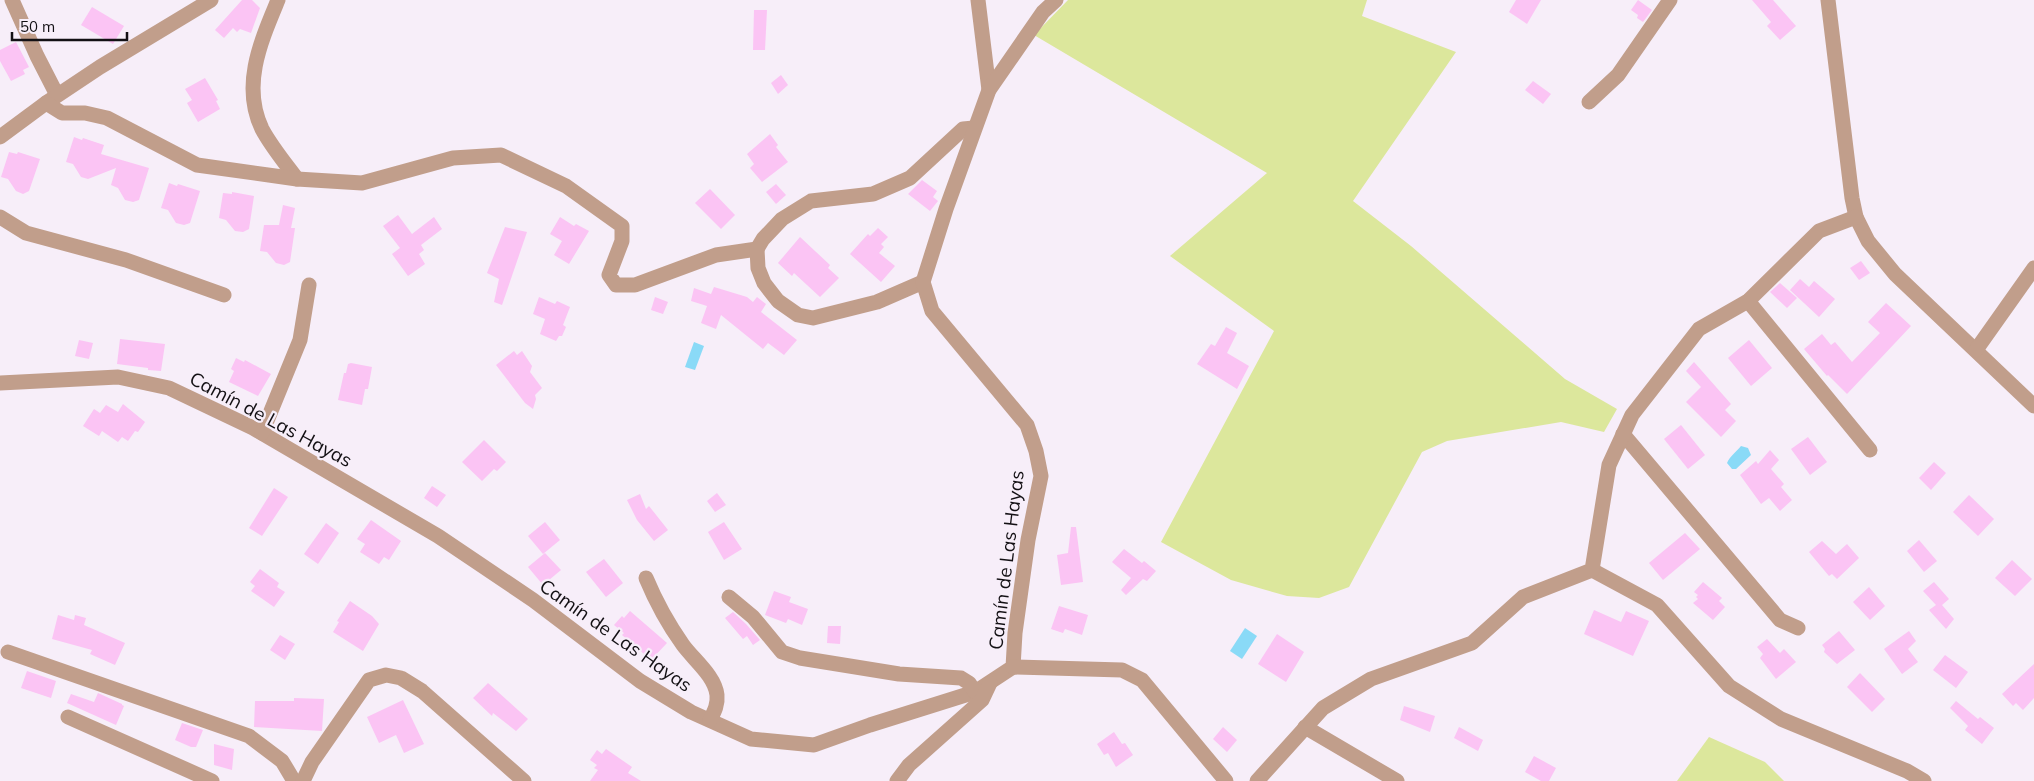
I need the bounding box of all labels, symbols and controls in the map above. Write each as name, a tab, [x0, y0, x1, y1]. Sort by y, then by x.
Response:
scale bar	[12, 10, 128, 42]
text: 50 m	[20, 17, 55, 36]
street label: Camín de Las Hayas	[186, 366, 356, 472]
street label: Camín de Las Hayas	[983, 469, 1029, 651]
street label: Camín de Las Hayas	[535, 573, 697, 697]

